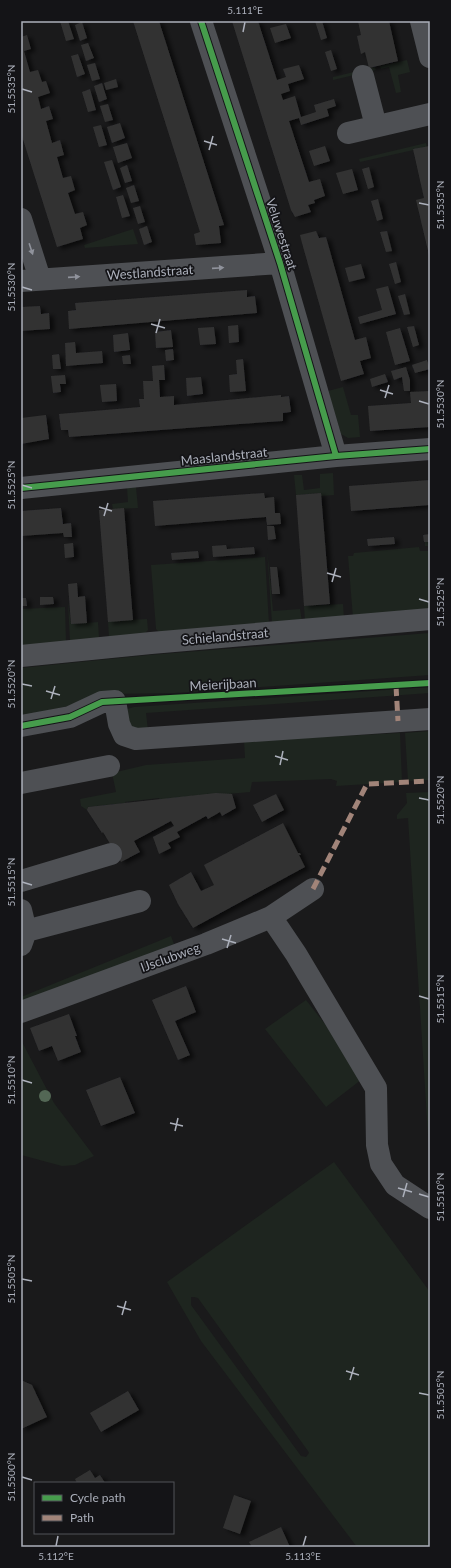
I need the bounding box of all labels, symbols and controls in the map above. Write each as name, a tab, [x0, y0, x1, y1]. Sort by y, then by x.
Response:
text: 5.111°E	[227, 4, 263, 16]
text: 51.5535°N	[5, 65, 17, 113]
text: 51.5535°N	[434, 181, 446, 229]
street label: Veluwestraat	[263, 196, 301, 272]
one-way arrow	[28, 243, 34, 255]
street label: Westlandstraat	[106, 261, 194, 283]
text: 51.5530°N	[5, 263, 17, 311]
one-way arrow	[212, 264, 224, 271]
one-way arrow	[68, 273, 80, 280]
text: 51.5530°N	[434, 380, 446, 428]
street label: Maaslandstraat	[180, 443, 268, 468]
text: 51.5525°N	[5, 461, 17, 509]
text: 51.5525°N	[434, 578, 446, 626]
street label: Schielandstraat	[181, 624, 269, 648]
text: 51.5520°N	[5, 660, 17, 708]
street label: Meierijbaan	[189, 674, 257, 694]
text: 51.5520°N	[434, 776, 446, 824]
text: 51.5515°N	[5, 858, 17, 906]
street label: IJsclubweg	[138, 939, 202, 975]
text: 51.5515°N	[434, 975, 446, 1023]
text: 51.5510°N	[5, 1056, 17, 1104]
text: 51.5510°N	[434, 1173, 446, 1221]
text: 51.5505°N	[5, 1255, 17, 1303]
text: 51.5505°N	[434, 1371, 446, 1419]
text: 51.5500°N	[5, 1453, 17, 1501]
legend	[34, 1482, 174, 1534]
text: Cycle path	[70, 1490, 125, 1505]
text: Path	[70, 1510, 94, 1525]
text: 5.112°E	[38, 1550, 74, 1562]
text: 5.113°E	[285, 1550, 321, 1562]

